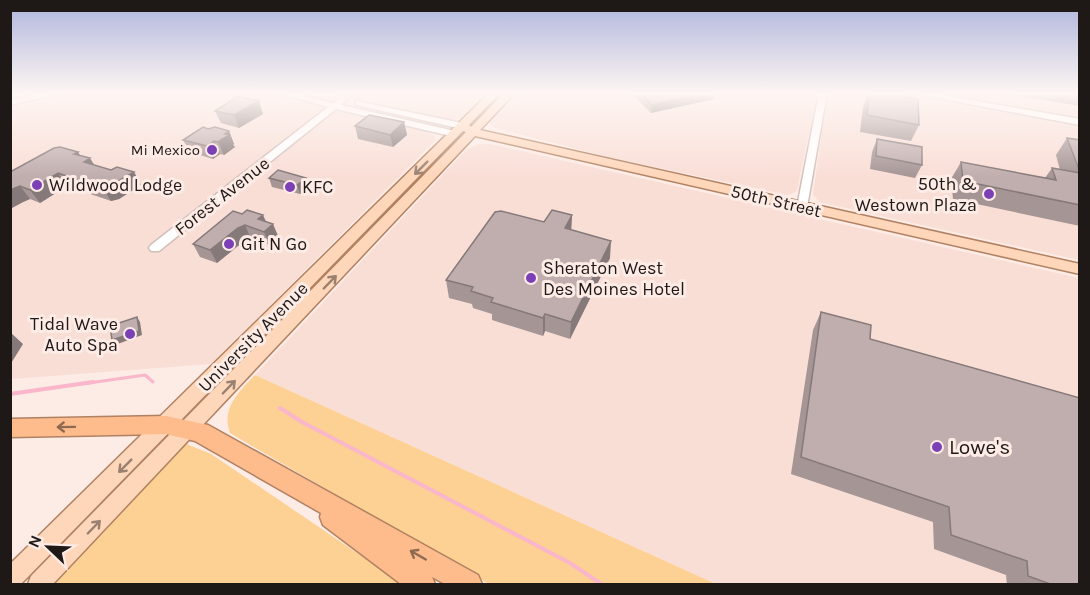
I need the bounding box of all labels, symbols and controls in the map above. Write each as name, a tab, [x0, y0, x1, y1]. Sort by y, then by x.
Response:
place label: Mi Mexico	[131, 141, 200, 159]
marker: Mi Mexico	[205, 143, 219, 157]
street label: Forest Avenue	[170, 152, 274, 240]
one-way arrow	[413, 160, 428, 175]
place label: 50th & Westown Plaza	[855, 173, 977, 216]
place label: Wildwood Lodge	[49, 174, 182, 196]
place label: KFC	[302, 176, 333, 198]
marker: Wildwood Lodge	[30, 178, 44, 192]
marker: KFC	[283, 180, 297, 194]
street label: 50th Street	[729, 180, 824, 222]
marker: 50th & Westown Plaza	[982, 187, 996, 201]
place label: Git N Go	[241, 233, 307, 255]
marker: Git N Go	[222, 237, 236, 251]
place label: Sheraton West Des Moines Hotel	[543, 257, 685, 300]
marker: Sheraton West Des Moines Hotel	[524, 271, 538, 285]
one-way arrow	[323, 274, 337, 289]
street label: University Avenue	[194, 278, 312, 396]
place label: Tidal Wave Auto Spa	[30, 313, 118, 356]
marker: Tidal Wave Auto Spa	[123, 327, 137, 341]
one-way arrow	[222, 380, 236, 395]
one-way arrow	[56, 421, 76, 433]
place label: Lowe's	[949, 435, 1010, 459]
marker: Lowe's	[930, 440, 944, 454]
one-way arrow	[118, 458, 133, 473]
north arrow	[18, 517, 78, 577]
one-way arrow	[87, 520, 101, 535]
text: N	[24, 532, 46, 550]
one-way arrow	[410, 549, 427, 561]

